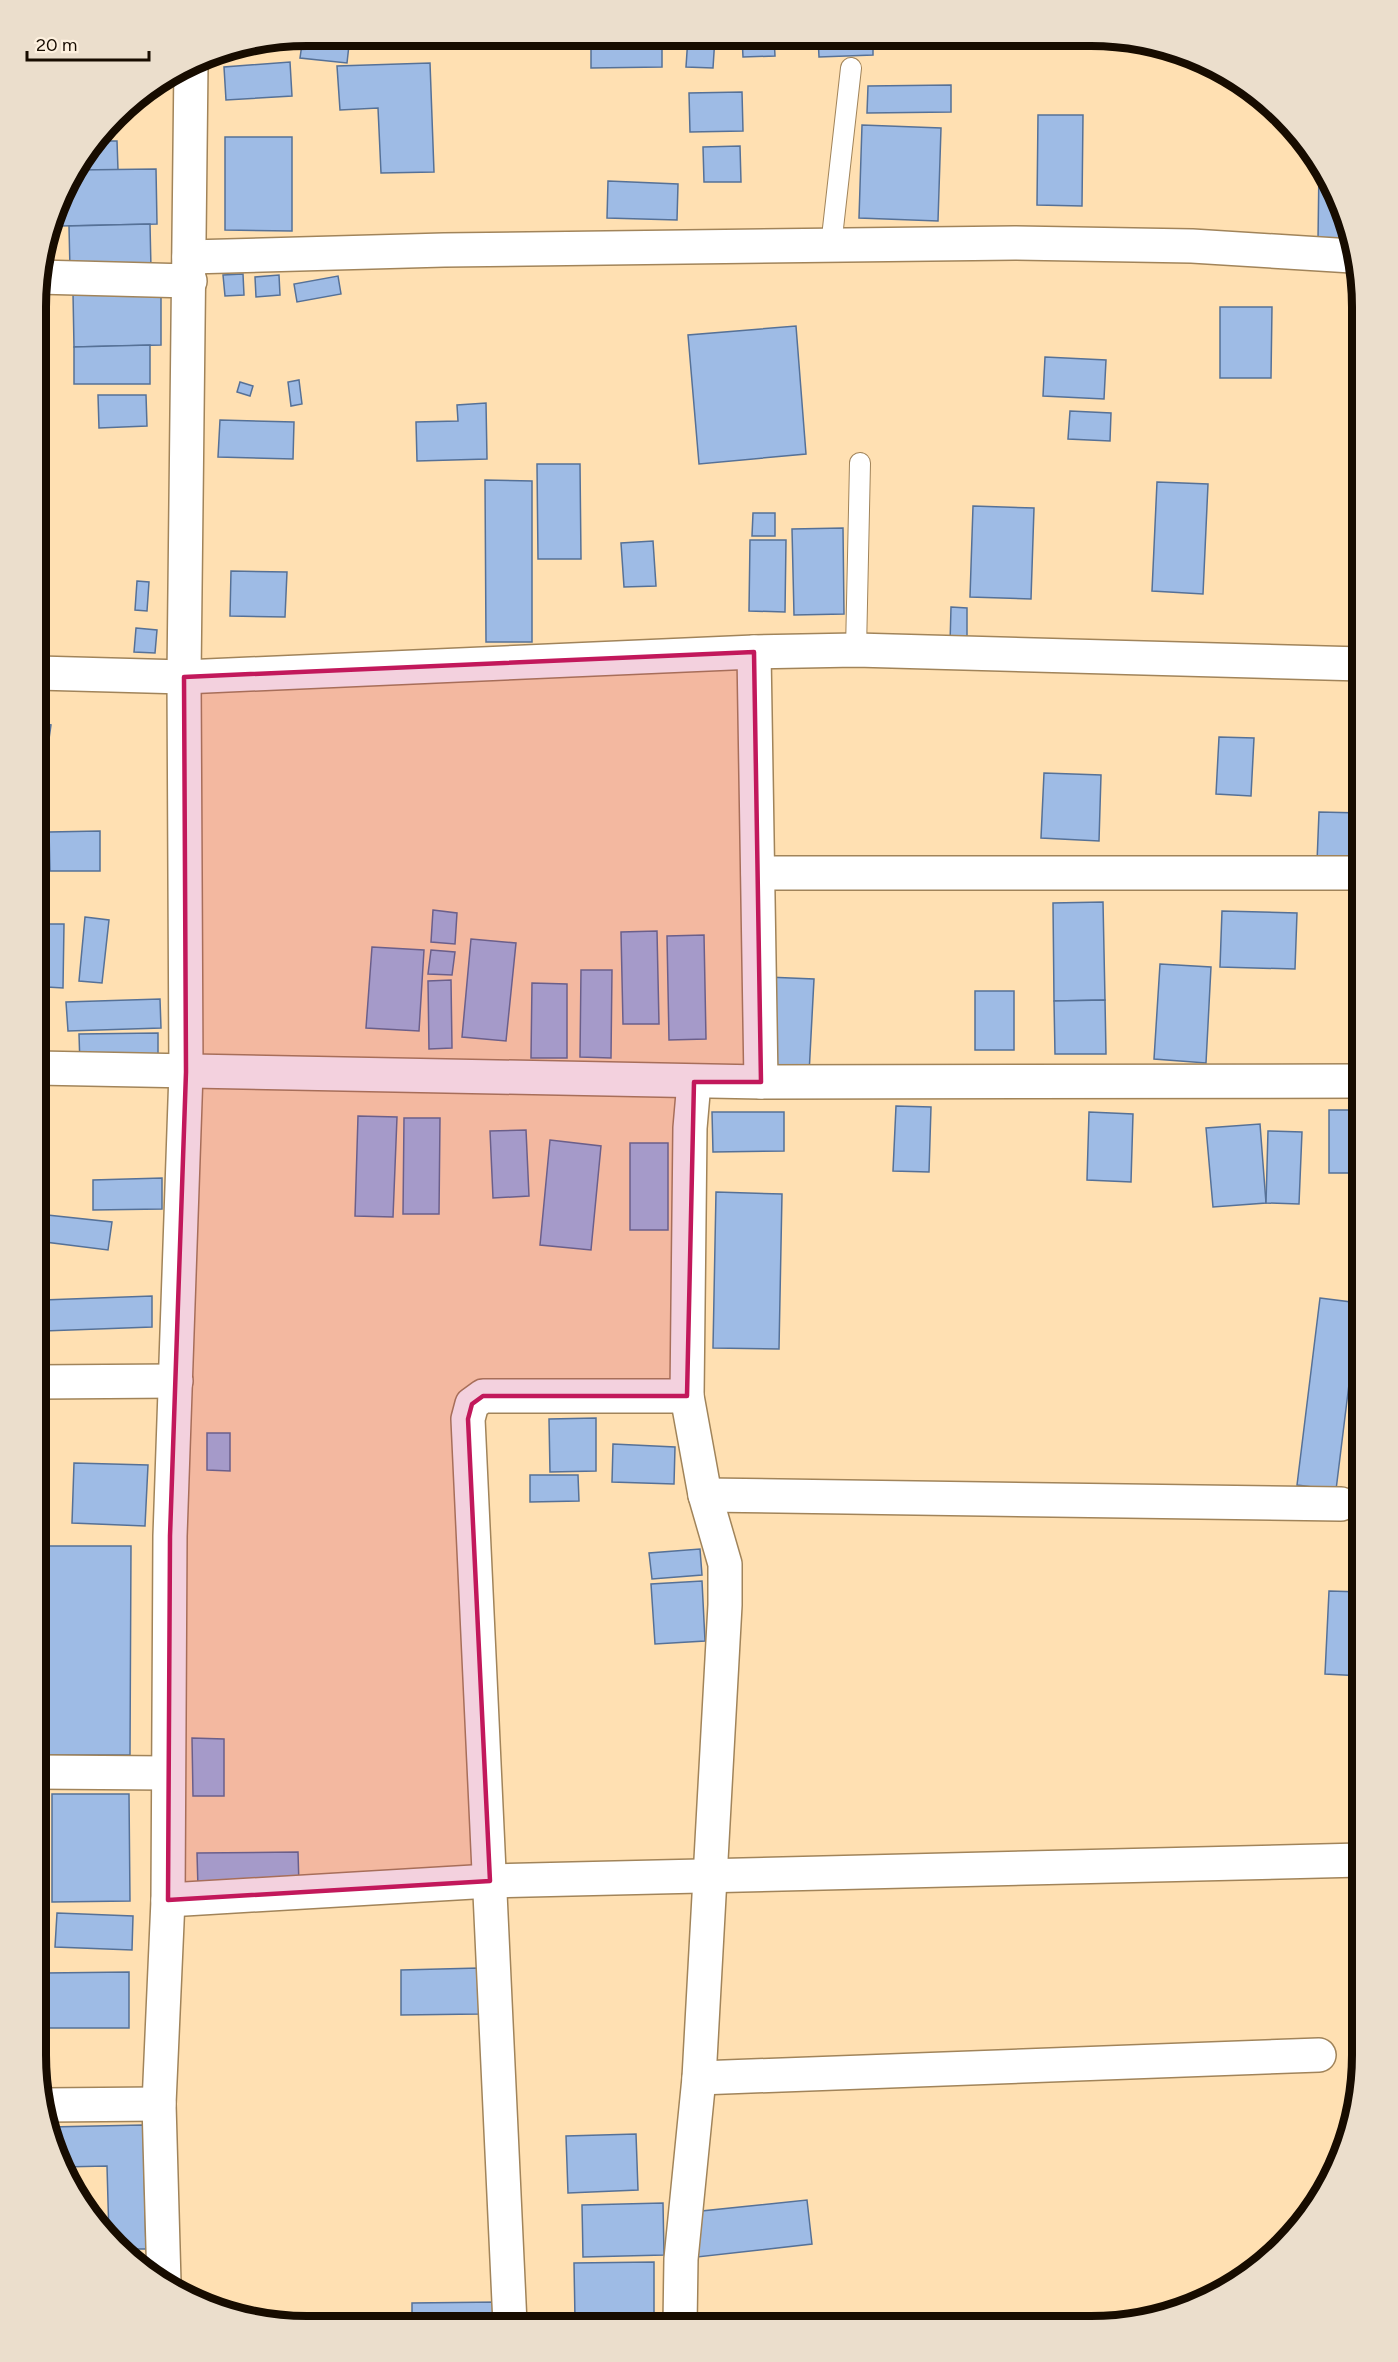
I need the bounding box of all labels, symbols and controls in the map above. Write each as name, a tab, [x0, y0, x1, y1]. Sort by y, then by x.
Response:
scale bar	[27, 24, 148, 62]
text: 20 m	[36, 34, 77, 56]

